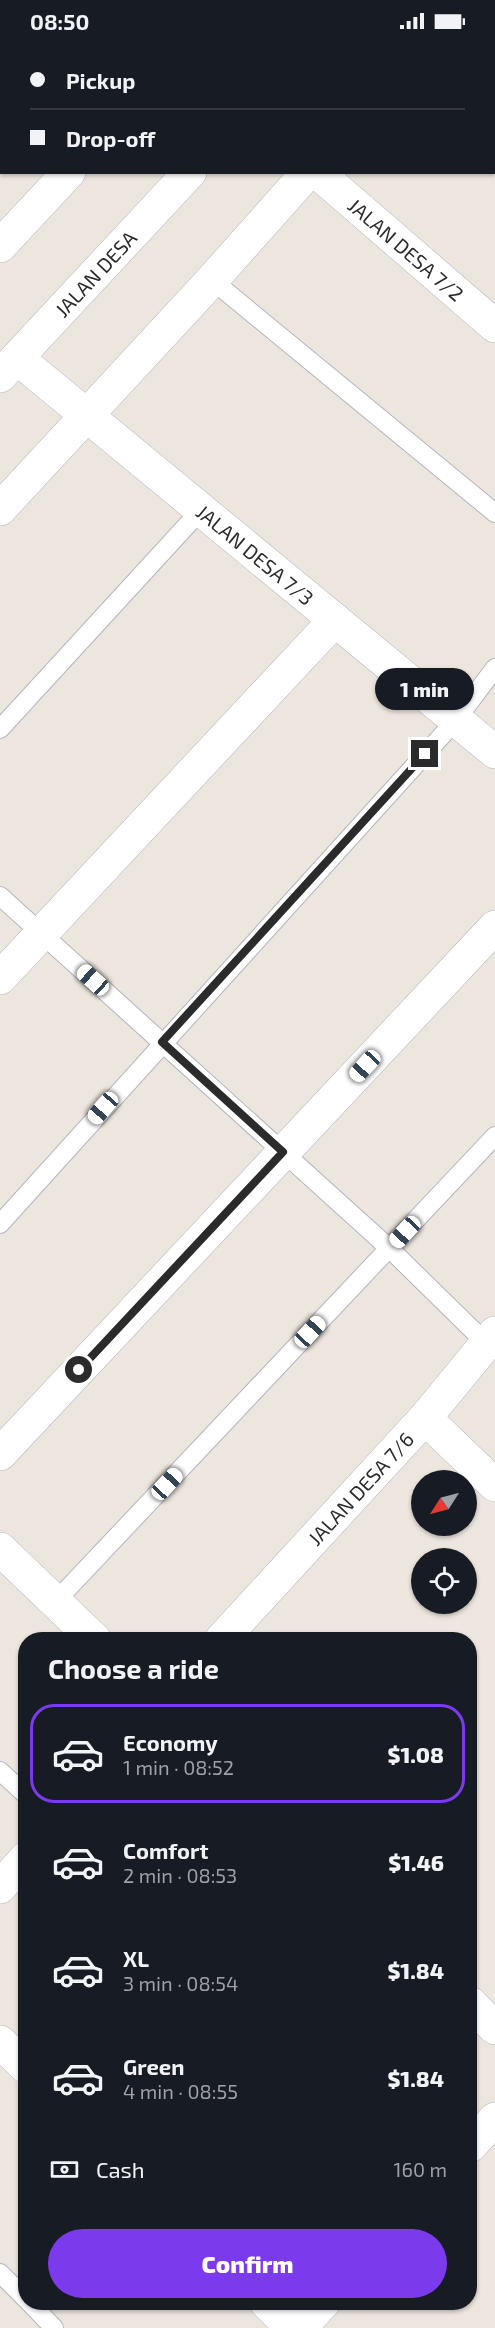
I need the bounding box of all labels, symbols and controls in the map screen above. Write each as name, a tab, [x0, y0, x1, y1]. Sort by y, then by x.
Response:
text: 08:50	[30, 8, 89, 34]
text: Pickup	[66, 67, 135, 93]
text: Drop-off	[66, 125, 155, 151]
street label: JALAN DESA 7/2	[344, 193, 469, 306]
street label: JALAN DESA	[50, 225, 142, 322]
street label: JALAN DESA 7/3	[192, 499, 319, 610]
callout: 1 min	[376, 667, 474, 709]
text: 1 min	[400, 677, 449, 701]
route end	[411, 740, 438, 767]
car	[74, 961, 112, 999]
car	[346, 1047, 384, 1085]
car	[84, 1089, 122, 1127]
car	[386, 1213, 424, 1251]
car	[291, 1313, 329, 1351]
route start	[65, 1356, 92, 1383]
street label: JALAN DESA 7/6	[303, 1427, 418, 1550]
car	[148, 1465, 186, 1503]
north arrow	[411, 1470, 477, 1536]
map controls	[411, 1470, 477, 1614]
button: locate	[411, 1548, 477, 1614]
text: Choose a ride	[48, 1652, 219, 1684]
icon: car	[51, 1727, 105, 1781]
text: Economy	[123, 1729, 218, 1755]
text: $1.08	[387, 1741, 444, 1767]
text: 1 min · 08:52	[123, 1755, 234, 1779]
icon: car	[51, 1835, 105, 1889]
text: Comfort	[123, 1837, 208, 1863]
text: $1.46	[388, 1849, 444, 1875]
text: 2 min · 08:53	[123, 1863, 237, 1887]
icon: car	[51, 1943, 105, 1997]
text: XL	[123, 1945, 149, 1971]
text: $1.84	[387, 1957, 444, 1983]
text: 3 min · 08:54	[123, 1971, 238, 1995]
icon: car	[51, 2051, 105, 2105]
text: Green	[123, 2053, 185, 2079]
text: $1.84	[387, 2065, 444, 2091]
text: 4 min · 08:55	[123, 2079, 238, 2103]
icon: cash	[48, 2153, 81, 2186]
text: Cash	[96, 2156, 145, 2182]
text: 160 m	[394, 2157, 447, 2181]
button: Confirm	[48, 2229, 447, 2298]

